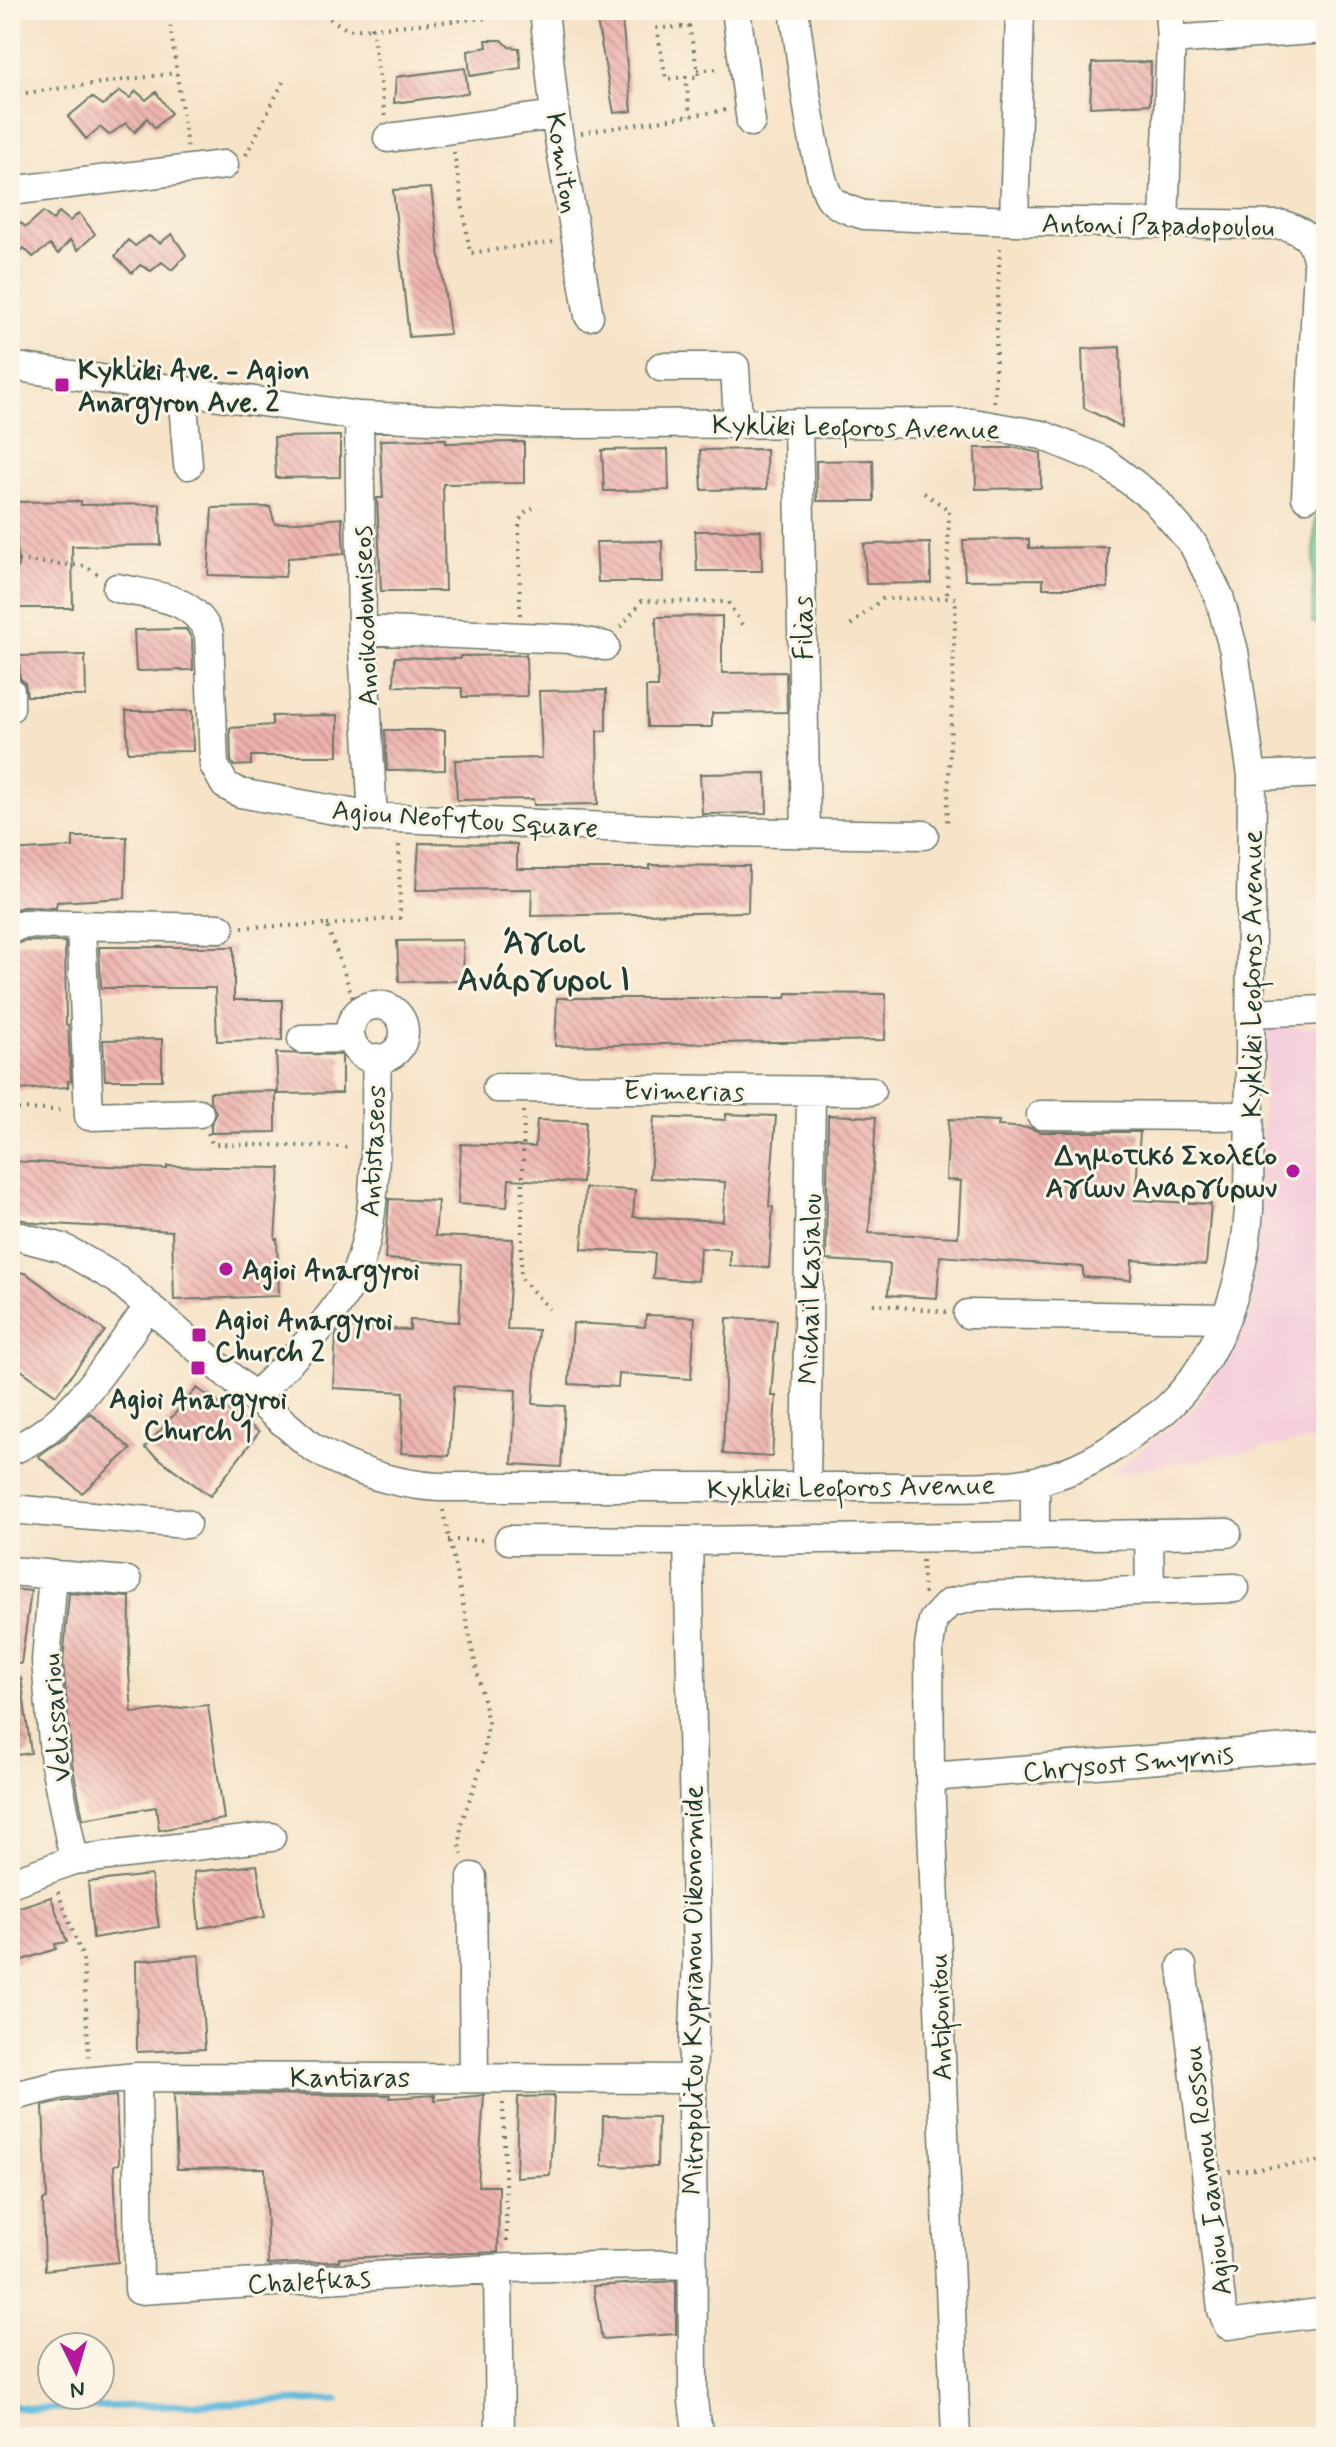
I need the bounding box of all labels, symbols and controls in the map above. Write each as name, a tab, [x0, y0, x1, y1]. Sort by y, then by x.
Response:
street label: Komiton	[535, 110, 588, 216]
street label: Antoni Papadopoulou	[1041, 206, 1275, 247]
place label: Kykliki Ave. - Agion Anargyron Ave. 2	[78, 353, 310, 425]
marker: Kykliki Ave. - Agion Anargyron Ave. 2	[53, 376, 71, 394]
street label: Kykliki Leoforos Avenue	[712, 407, 1000, 452]
street label: Anoikodomiseos	[345, 525, 388, 707]
street label: Filias	[785, 595, 824, 660]
street label: Agiou Neofytou Square	[330, 793, 599, 848]
street label: Kykliki Leoforos Avenue	[1235, 830, 1274, 1118]
district label: Άγιοι Ανάργυροι Ι	[458, 923, 631, 1002]
street label: Evimerias	[623, 1073, 745, 1112]
street label: Antistaseos	[353, 1084, 396, 1218]
place label: Δημοτικό Σχολείο Αγίων Αναργύρων	[1046, 1139, 1277, 1208]
marker: Δημοτικό Σχολείο Αγίων Αναργύρων	[1284, 1162, 1302, 1180]
street label: Michaïl Kasialou	[791, 1193, 832, 1385]
place label: Agioi Anargyroi	[242, 1253, 420, 1293]
marker: Agioi Anargyroi	[217, 1260, 235, 1278]
place label: Agioi Anargyroi Church 2	[215, 1303, 393, 1372]
marker: Agioi Anargyroi Church 2	[190, 1326, 208, 1344]
marker: Agioi Anargyroi Church 1	[189, 1359, 207, 1377]
place label: Agioi Anargyroi Church 1	[109, 1382, 287, 1451]
street label: Kykliki Leoforos Avenue	[707, 1467, 995, 1512]
street label: Velissariou	[33, 1652, 82, 1784]
street label: Chrysost Smyrnis	[1021, 1737, 1235, 1792]
street label: Mitropolitou Kyprianou Oikonomide	[676, 1785, 713, 2195]
street label: Antifonitou	[921, 1952, 964, 2081]
street label: Agiou Ioannou Rossou	[1175, 2044, 1242, 2298]
street label: Kantiaras	[290, 2061, 410, 2098]
street label: Chalefkas	[246, 2261, 372, 2304]
north arrow	[36, 2331, 116, 2411]
text: N	[69, 2374, 86, 2404]

